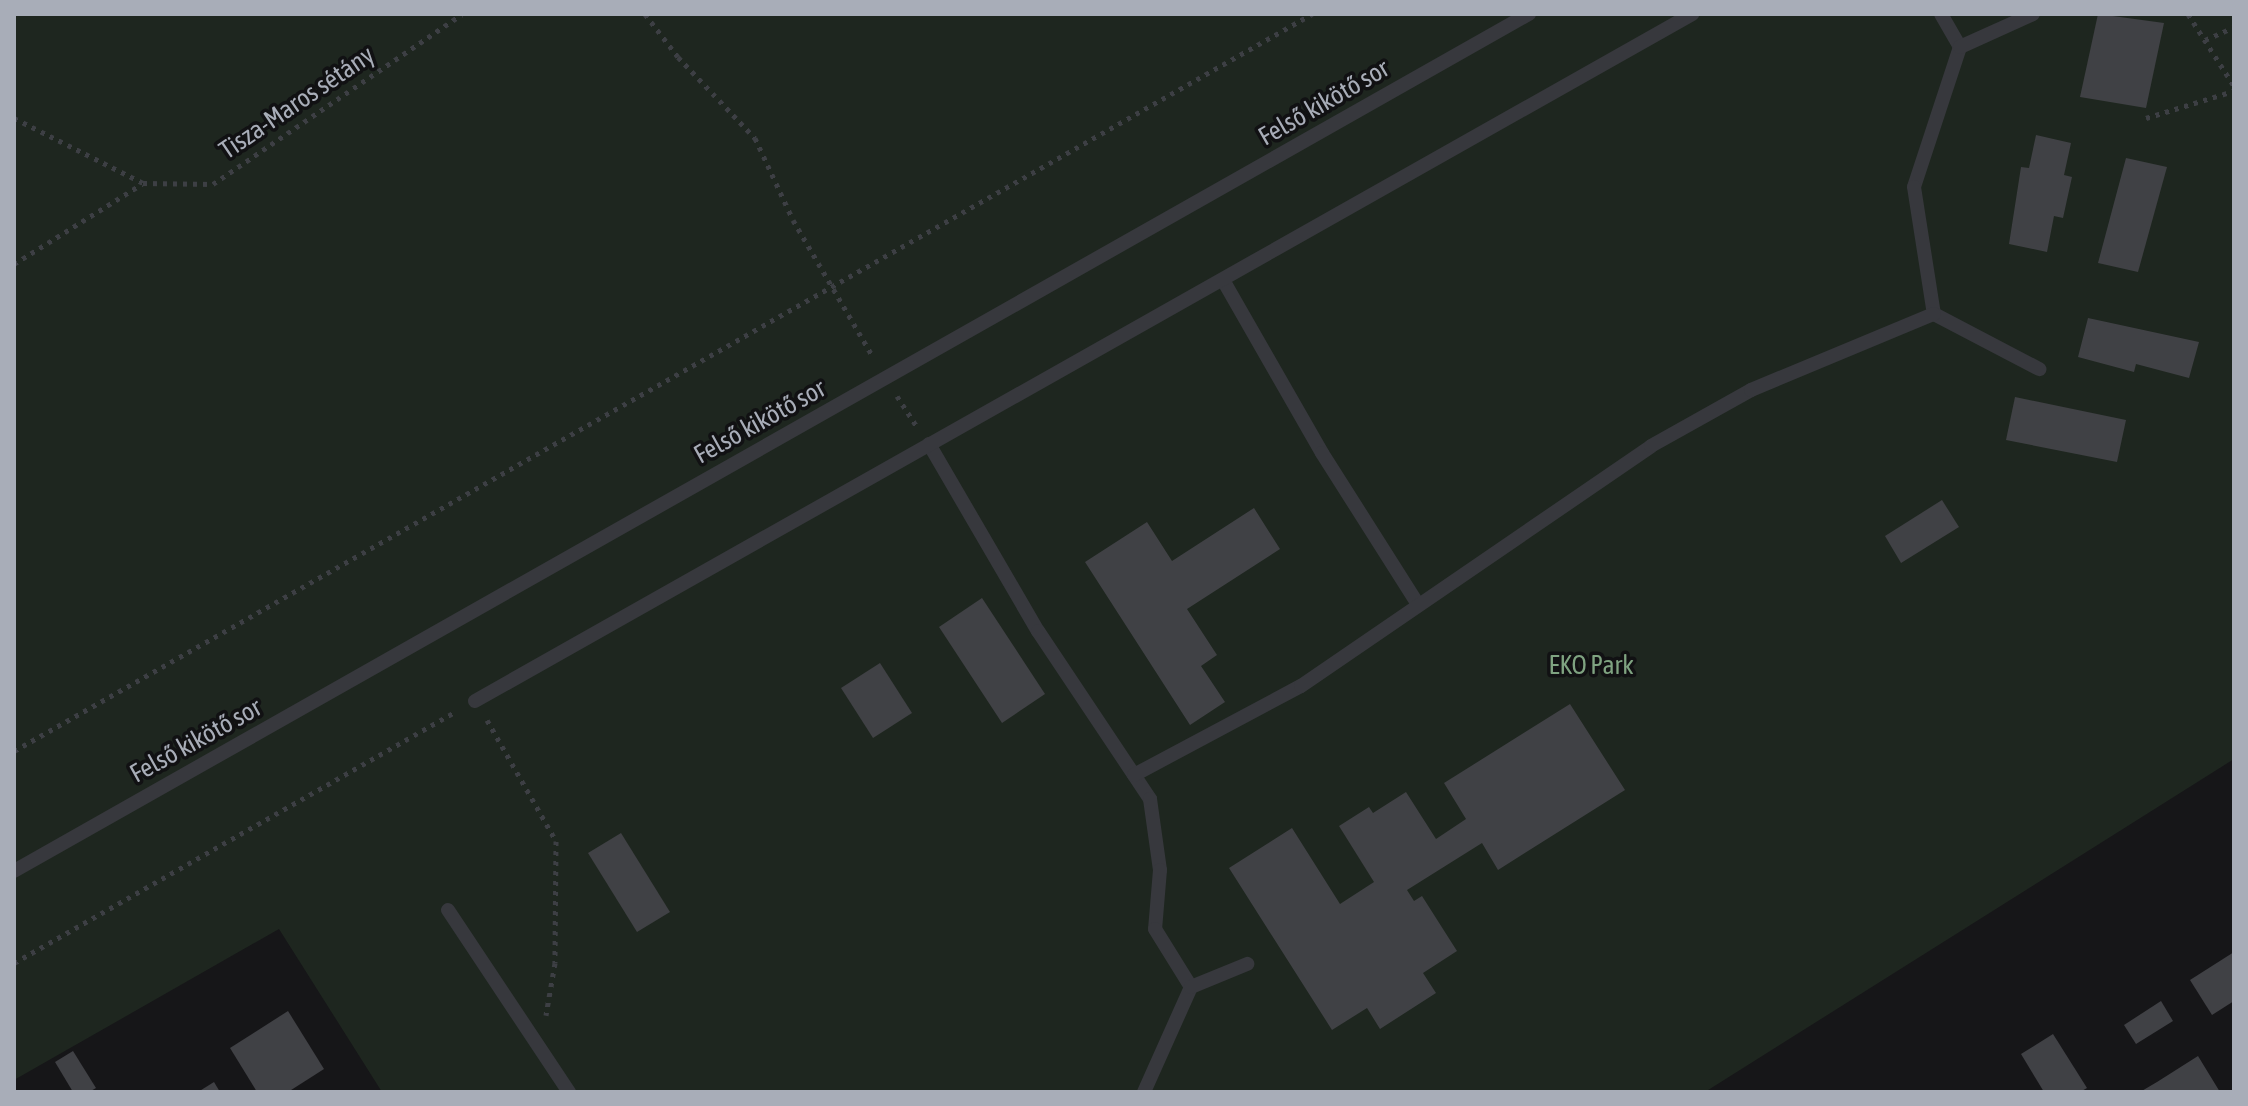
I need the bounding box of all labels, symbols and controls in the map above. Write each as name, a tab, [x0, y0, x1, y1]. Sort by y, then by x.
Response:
street label: Tisza-Maros sétány	[214, 40, 380, 166]
street label: Felső kikötő sor	[1253, 53, 1395, 153]
street label: Felső kikötő sor	[689, 373, 831, 471]
park label: EKO Park	[1548, 650, 1634, 682]
street label: Felső kikötő sor	[125, 692, 267, 790]

